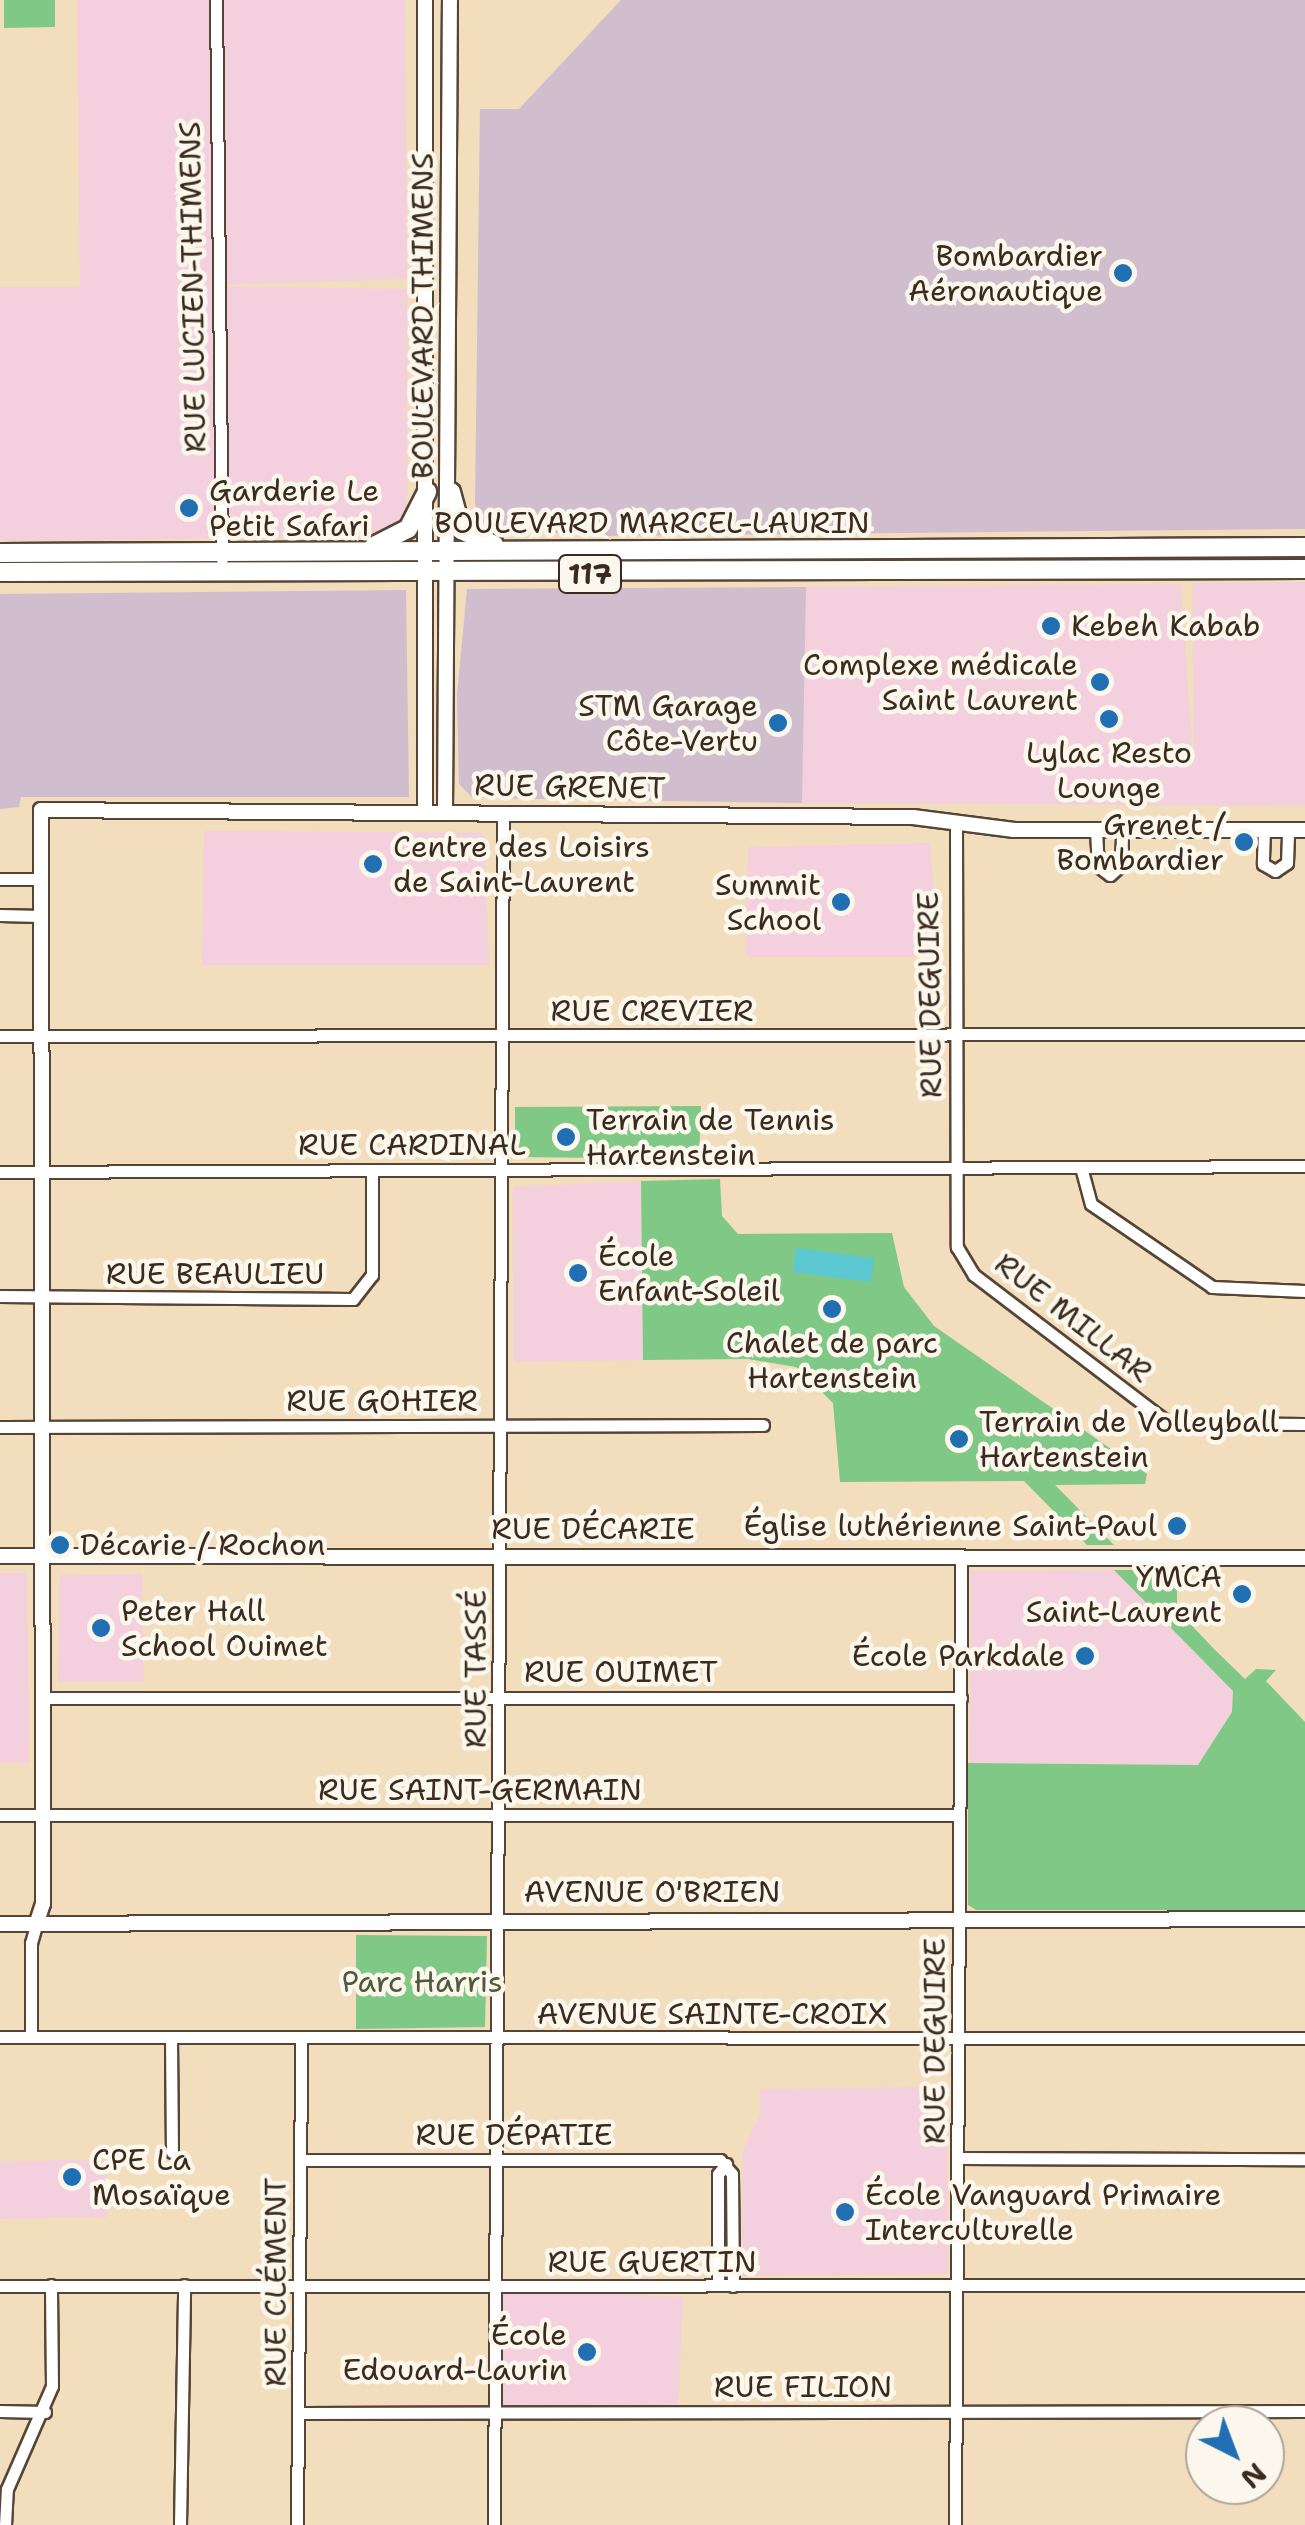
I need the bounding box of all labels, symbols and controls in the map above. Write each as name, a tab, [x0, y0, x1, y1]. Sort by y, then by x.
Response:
street label: RUE LUCIEN-THIMENS	[172, 121, 214, 453]
street label: BOULEVARD THIMENS	[405, 153, 441, 479]
place label: Bombardier Aéronautique	[908, 238, 1103, 308]
marker: Bombardier Aéronautique	[1112, 262, 1134, 284]
place label: Garderie Le Petit Safari	[209, 473, 379, 544]
marker: Garderie Le Petit Safari	[178, 497, 200, 519]
street label: BOULEVARD MARCEL-LAURIN	[434, 505, 870, 541]
road number: 117	[558, 551, 622, 597]
place label: Kebeh Kabab	[1071, 608, 1260, 644]
marker: Kebeh Kabab	[1040, 615, 1062, 637]
place label: Complexe médicale Saint Laurent	[803, 647, 1078, 718]
marker: Complexe médicale Saint Laurent	[1087, 669, 1113, 695]
place label: STM Garage Côte-Vertu	[578, 688, 758, 758]
marker: Lylac Resto Lounge	[1098, 708, 1120, 730]
marker: STM Garage Côte-Vertu	[767, 712, 789, 734]
place label: Lylac Resto Lounge	[1026, 735, 1192, 806]
street label: RUE GRENET	[474, 767, 666, 807]
place label: Grenet / Bombardier	[1056, 807, 1224, 878]
place label: Centre des Loisirs de Saint-Laurent	[393, 829, 650, 900]
marker: Grenet / Bombardier	[1233, 831, 1255, 853]
marker: Centre des Loisirs de Saint-Laurent	[362, 853, 384, 875]
place label: Summit School	[715, 867, 821, 938]
marker: Summit School	[830, 891, 852, 913]
street label: RUE DEGUIRE	[910, 891, 950, 1099]
street label: RUE CREVIER	[551, 993, 753, 1029]
place label: Terrain de Tennis Hartenstein	[586, 1102, 835, 1172]
marker: Terrain de Tennis Hartenstein	[555, 1126, 577, 1148]
street label: RUE CARDINAL	[298, 1127, 526, 1163]
place label: École Enfant-Soleil	[598, 1238, 780, 1308]
street label: RUE MILLAR	[987, 1246, 1159, 1390]
street label: RUE BEAULIEU	[106, 1256, 324, 1292]
marker: École Enfant-Soleil	[567, 1262, 589, 1284]
marker: Chalet de parc Hartenstein	[821, 1298, 843, 1320]
place label: Chalet de parc Hartenstein	[726, 1325, 938, 1396]
street label: RUE GOHIER	[286, 1383, 478, 1419]
place label: Terrain de Volleyball Hartenstein	[979, 1404, 1279, 1474]
marker: Terrain de Volleyball Hartenstein	[948, 1428, 970, 1450]
place label: Église luthérienne Saint-Paul	[743, 1508, 1157, 1544]
street label: RUE DÉCARIE	[491, 1511, 695, 1547]
marker: Église luthérienne Saint-Paul	[1166, 1515, 1188, 1537]
place label: Décarie / Rochon	[80, 1527, 325, 1563]
marker: Décarie / Rochon	[49, 1534, 71, 1556]
place label: YMCA Saint-Laurent	[1026, 1559, 1222, 1630]
marker: YMCA Saint-Laurent	[1231, 1583, 1253, 1605]
street label: RUE TASSÉ	[458, 1590, 494, 1748]
place label: Peter Hall School Ouimet	[121, 1593, 328, 1664]
marker: Peter Hall School Ouimet	[90, 1617, 112, 1639]
place label: École Parkdale	[852, 1638, 1065, 1674]
marker: École Parkdale	[1074, 1645, 1096, 1667]
street label: RUE OUIMET	[524, 1654, 718, 1690]
street label: RUE SAINT-GERMAIN	[318, 1772, 642, 1808]
street label: AVENUE O'BRIEN	[524, 1874, 780, 1910]
street label: RUE DEGUIRE	[917, 1938, 953, 2144]
park label: Parc Harris	[342, 1964, 502, 2000]
street label: AVENUE SAINTE-CROIX	[537, 1996, 887, 2032]
street label: RUE DÉPATIE	[415, 2117, 613, 2153]
place label: CPE La Mosaïque	[92, 2142, 231, 2212]
marker: CPE La Mosaïque	[61, 2166, 83, 2188]
street label: RUE CLÉMENT	[258, 2177, 294, 2387]
place label: École Vanguard Primaire Interculturelle	[865, 2177, 1222, 2248]
marker: École Vanguard Primaire Interculturelle	[834, 2201, 856, 2223]
street label: RUE GUERTIN	[547, 2244, 757, 2280]
place label: École Edouard-Laurin	[342, 2317, 567, 2388]
marker: École Edouard-Laurin	[576, 2341, 598, 2363]
street label: RUE FILION	[714, 2369, 892, 2405]
north arrow	[1185, 2405, 1285, 2505]
text: N	[1233, 2454, 1275, 2497]

